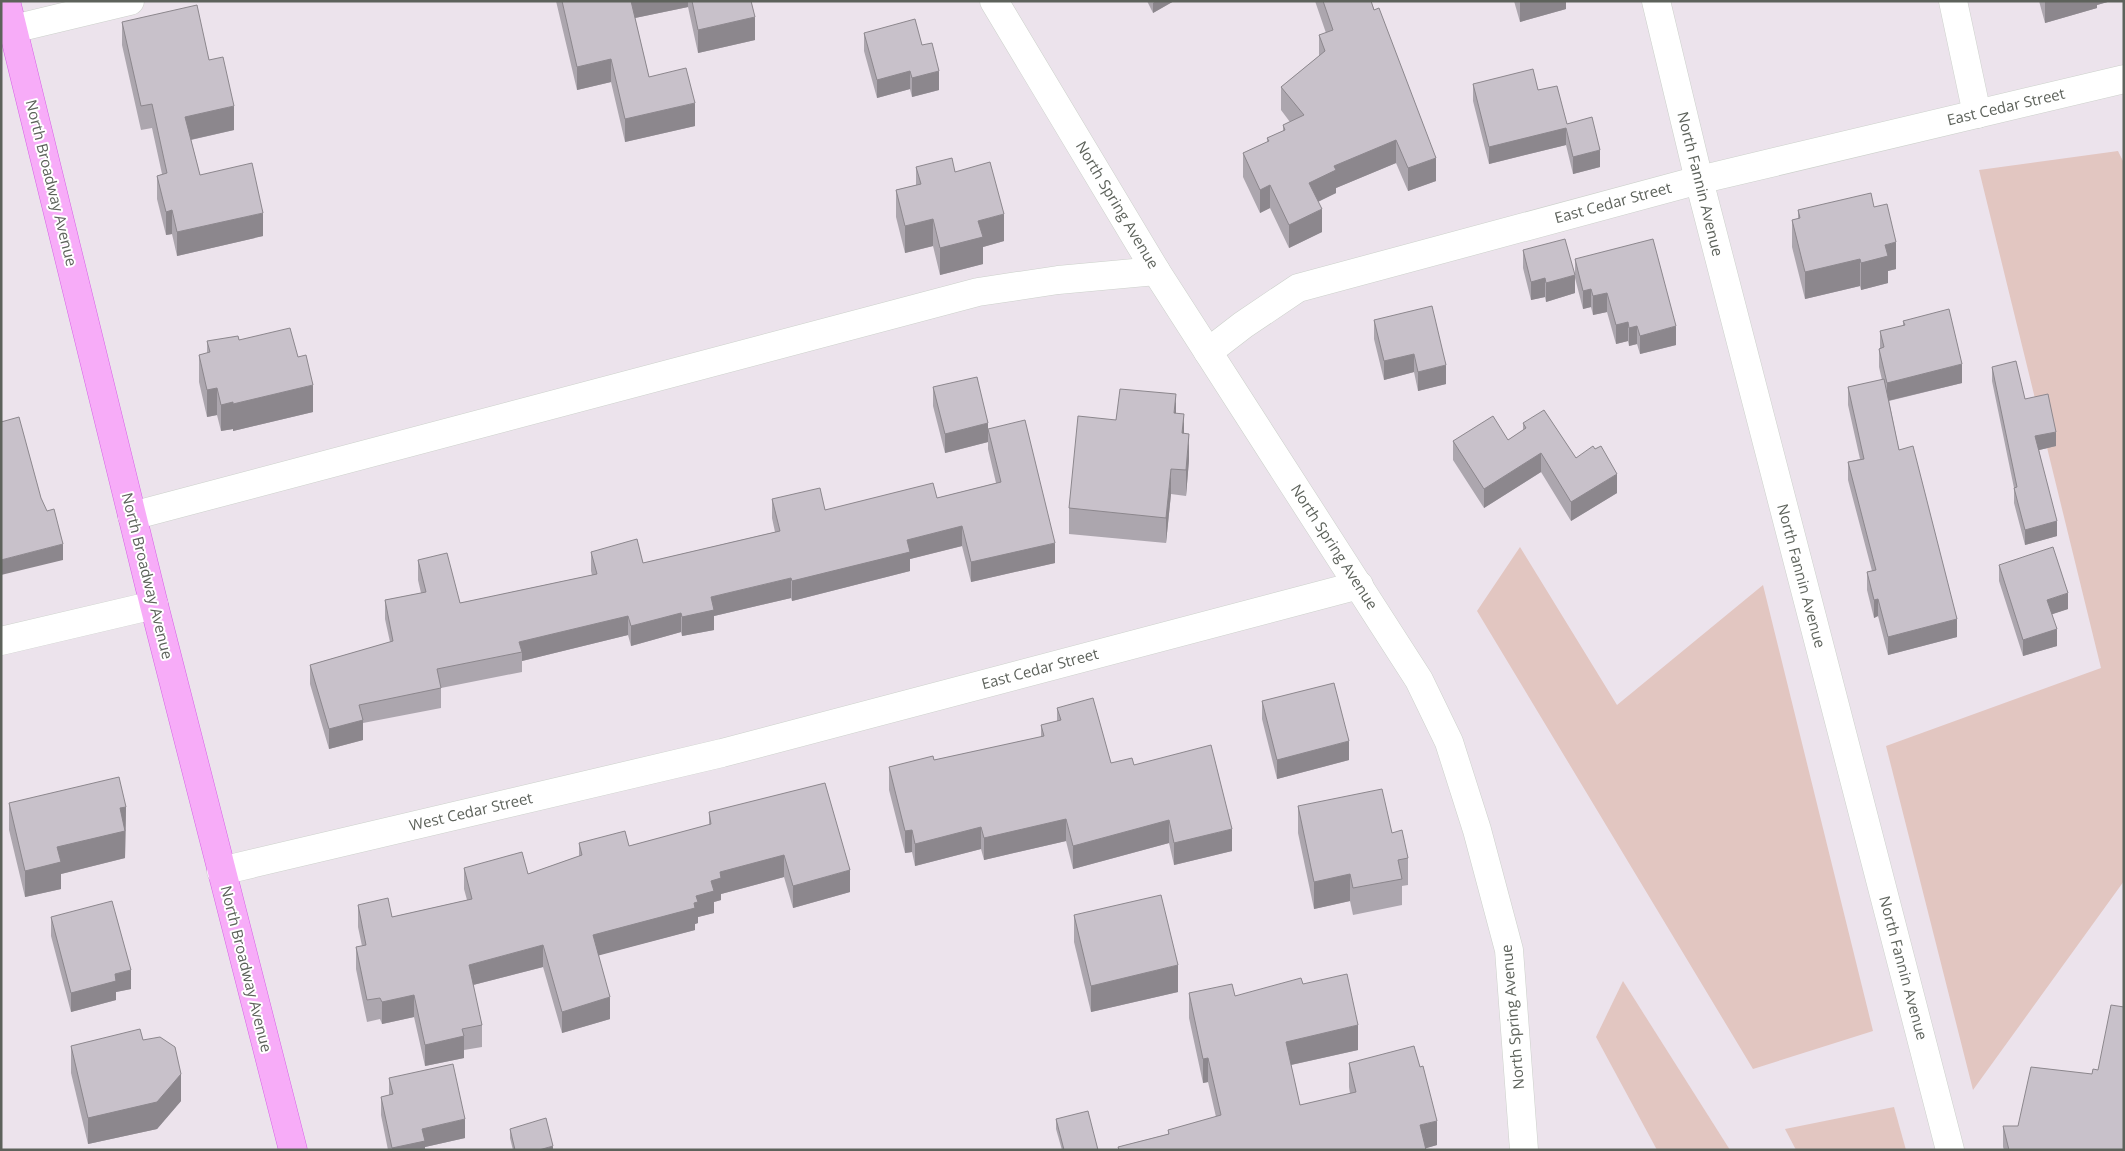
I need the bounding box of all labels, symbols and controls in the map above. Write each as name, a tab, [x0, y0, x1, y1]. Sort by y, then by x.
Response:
street label: East Cedar Street	[1945, 83, 2067, 129]
street label: North Broadway Avenue	[22, 97, 82, 268]
street label: North Fannin Avenue	[1673, 109, 1729, 258]
street label: North Spring Avenue	[1072, 137, 1164, 272]
street label: East Cedar Street	[1552, 177, 1673, 227]
street label: North Spring Avenue	[1287, 480, 1383, 613]
street label: North Broadway Avenue	[118, 490, 178, 661]
street label: North Fannin Avenue	[1773, 501, 1831, 650]
street label: East Cedar Street	[979, 643, 1100, 693]
street label: West Cedar Street	[407, 787, 534, 835]
street label: North Broadway Avenue	[217, 883, 277, 1054]
street label: North Fannin Avenue	[1875, 893, 1933, 1042]
street label: North Spring Avenue	[1496, 944, 1528, 1091]

